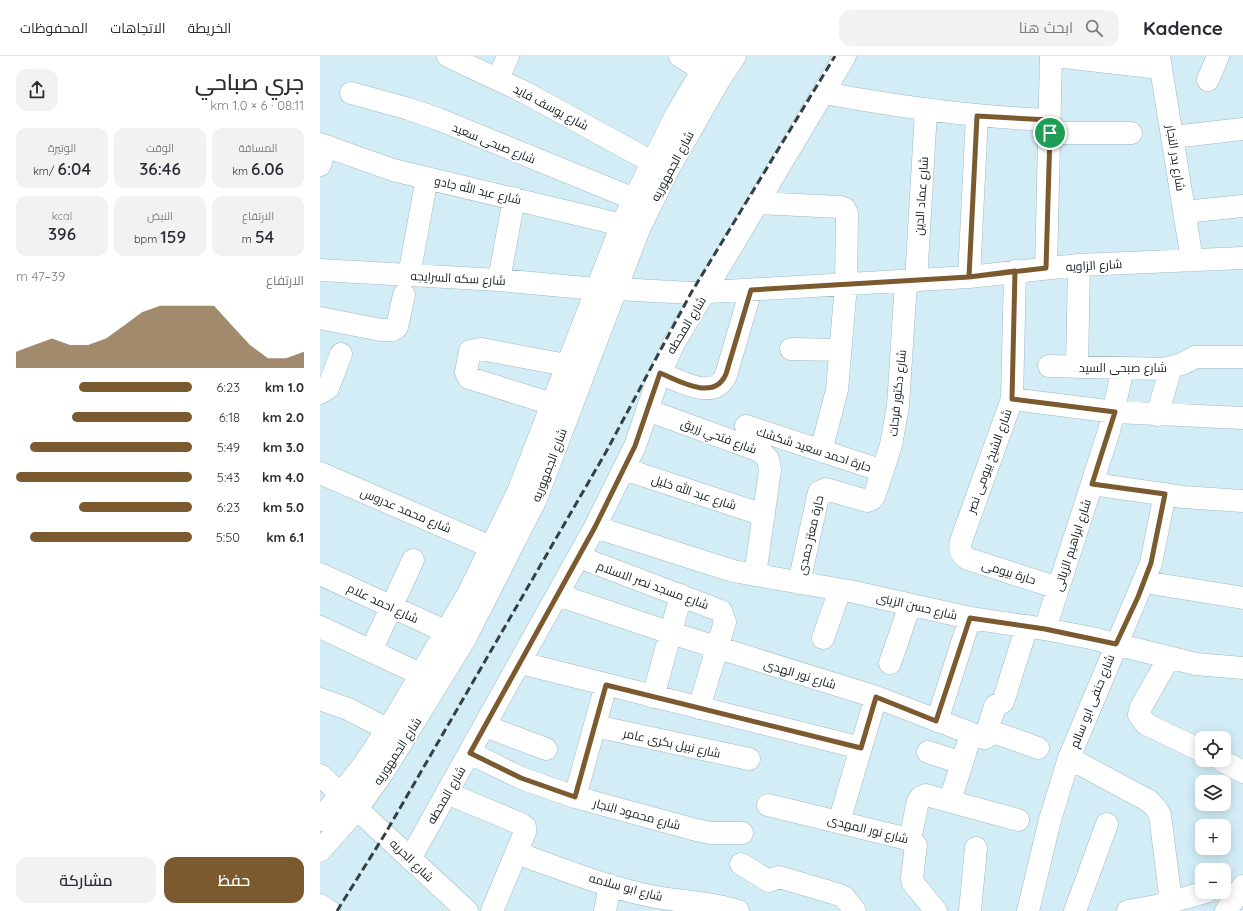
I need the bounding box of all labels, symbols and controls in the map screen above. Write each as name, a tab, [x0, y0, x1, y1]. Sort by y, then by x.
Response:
search box	[839, 10, 1119, 46]
text: Kadence	[1143, 16, 1223, 40]
icon: search	[1083, 17, 1105, 39]
text: ابحث هنا	[1019, 18, 1073, 37]
text: المحفوظات	[20, 19, 88, 37]
text: الاتجاهات	[110, 19, 166, 37]
text: الخريطة	[188, 19, 231, 37]
text: جري صباحي	[195, 68, 304, 96]
button: share	[16, 69, 58, 111]
street label: شارع يوسف فايد	[510, 81, 591, 134]
text: 08:11 · 6 × 1.0 km	[210, 97, 304, 113]
pin	[1033, 116, 1067, 150]
street label: شارع صبحى سعيد	[450, 119, 538, 167]
icon: arrive	[1039, 122, 1061, 144]
street label: شارع بدر النجار	[1162, 123, 1189, 192]
street label: شارع الجمهوريه	[647, 128, 698, 204]
text: الوتيرة	[48, 141, 76, 155]
text: الوقت	[146, 141, 174, 155]
text: المسافة	[238, 141, 278, 155]
street label: شارع عماد الدين	[911, 156, 932, 236]
text: 6:04	[58, 158, 91, 179]
text: 36:46	[139, 158, 181, 179]
text: 6.06	[251, 158, 284, 179]
text: /km	[33, 164, 58, 178]
text: km	[232, 164, 251, 178]
street label: شارع عبد الله جادو	[433, 173, 523, 208]
text: kcal	[52, 209, 72, 223]
text: النبض	[147, 209, 173, 223]
text: الارتفاع	[242, 209, 274, 223]
text: 396	[48, 223, 76, 244]
text: 159	[160, 226, 186, 247]
text: 54	[255, 226, 274, 247]
text: bpm	[134, 232, 160, 246]
text: m	[242, 232, 255, 246]
street label: شارع الزاويه	[1065, 256, 1123, 275]
text: 39–47 m	[16, 268, 65, 284]
street label: شارع سكه السرايجه	[410, 268, 506, 289]
text: الارتفاع	[266, 272, 304, 288]
street label: شارع المحطه	[663, 294, 710, 357]
street label: شارع دكتور فرحات	[885, 349, 910, 437]
street label: شارع صبحى السيد	[1079, 360, 1167, 376]
text: 6:23	[217, 379, 240, 395]
text: 1.0 km	[265, 379, 304, 395]
street label: شارع الشيخ بيومى نصر	[963, 407, 1016, 516]
text: 6:18	[219, 409, 240, 425]
text: 2.0 km	[262, 409, 304, 425]
street label: شارع فتحي زريق	[678, 415, 759, 460]
street label: حارة احمد سعيد شكشك	[755, 423, 873, 475]
street label: شارع الجمهوريه	[528, 426, 571, 504]
text: 5:49	[217, 439, 240, 455]
text: 3.0 km	[263, 439, 304, 455]
text: 5:43	[217, 469, 240, 485]
text: 4.0 km	[262, 469, 304, 485]
street label: شارع عبد الله خليل	[649, 471, 738, 514]
street label: شارع محمد عدروس	[358, 484, 454, 537]
street label: حارة معتز حمدى	[794, 494, 826, 576]
street label: شارع ابراهيم الزياتى	[1050, 497, 1095, 593]
text: 6:23	[217, 499, 240, 515]
text: 5.0 km	[263, 499, 304, 515]
text: 5:50	[216, 529, 240, 545]
text: 6.1 km	[266, 529, 304, 545]
street label: حارة بيومى	[980, 557, 1038, 587]
street label: شارع مسجد نصر الاسلام	[595, 558, 711, 613]
street label: شارع احمد علام	[345, 580, 421, 627]
street label: شارع حسن الزينى	[875, 589, 959, 624]
street label: شارع حنفى ابو سالم	[1066, 652, 1119, 750]
street label: شارع نور الهدى	[762, 656, 838, 693]
street label: شارع الجمهوريه	[370, 714, 425, 788]
street label: شارع نبيل بكرى عامر	[621, 725, 722, 762]
map controls	[1195, 731, 1231, 899]
button: locate	[1195, 731, 1231, 767]
street label: شارع المحطه	[423, 763, 469, 827]
button: layers	[1195, 775, 1231, 811]
street label: شارع محمود النجار	[591, 795, 682, 834]
street label: شارع نور المهدى	[826, 812, 910, 847]
button: +	[1195, 819, 1231, 855]
street label: شارع الحريه	[386, 836, 437, 885]
button: مشاركة	[16, 857, 156, 903]
button: حفظ	[164, 857, 304, 903]
button: −	[1195, 863, 1231, 899]
street label: شارع ابو سلامه	[587, 870, 665, 905]

